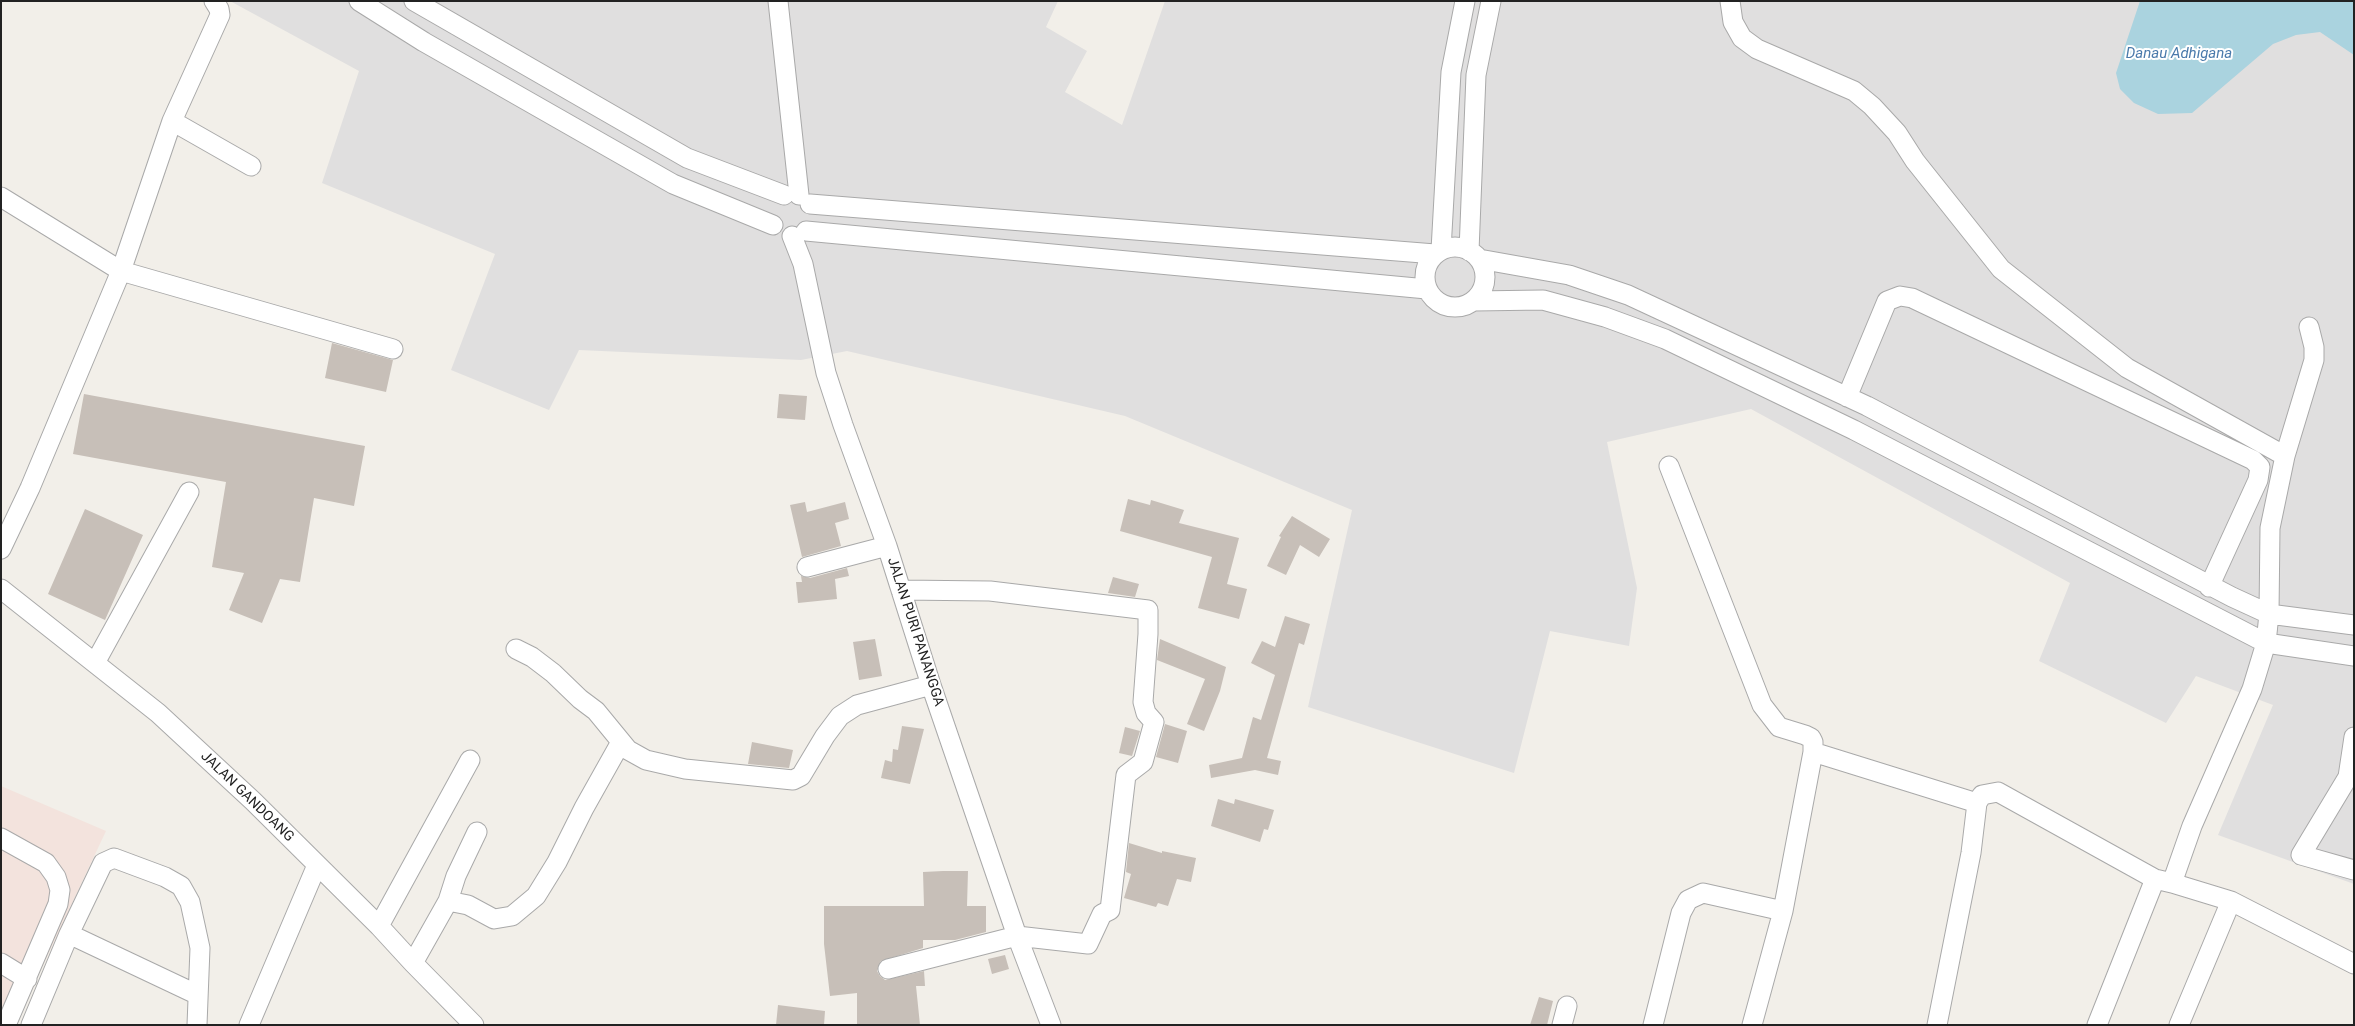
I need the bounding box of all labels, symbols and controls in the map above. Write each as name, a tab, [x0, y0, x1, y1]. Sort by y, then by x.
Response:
water label: Danau Adhigana	[2126, 45, 2232, 63]
street label: JALAN PURI PANANGGA	[883, 556, 947, 708]
street label: JALAN GANDOANG	[197, 748, 297, 846]

